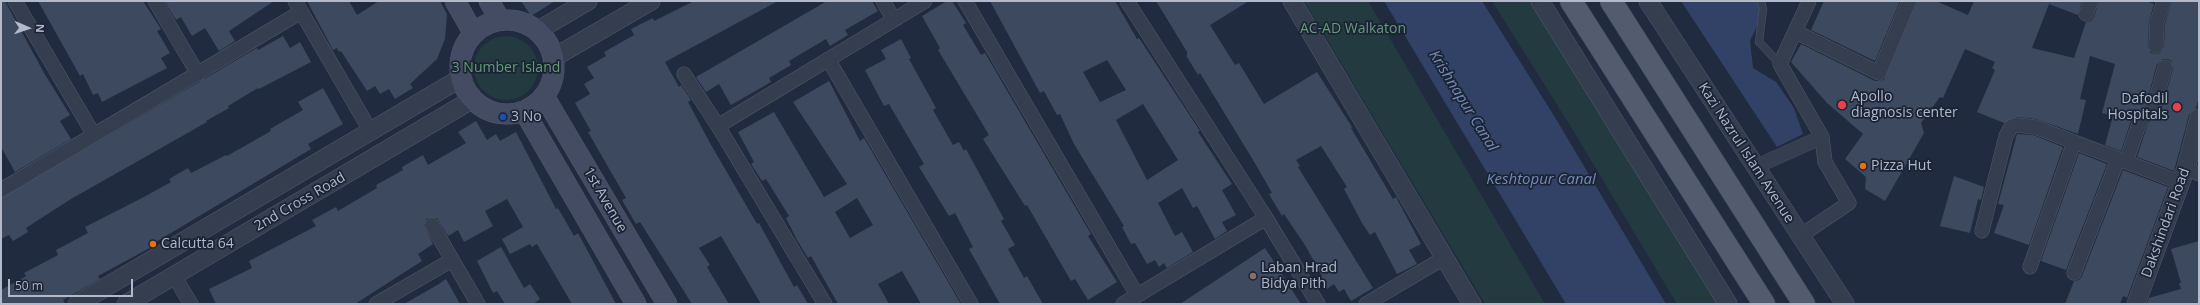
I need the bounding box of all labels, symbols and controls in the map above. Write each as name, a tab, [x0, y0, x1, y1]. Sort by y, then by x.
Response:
north arrow	[8, 8, 48, 48]
park label: AC-AD Walkaton	[1300, 21, 1406, 37]
text: N	[33, 24, 48, 33]
water label: Krishnapur Canal	[1425, 47, 1501, 155]
park label: 3 Number Island	[452, 60, 560, 76]
street label: Kazi Nazrul Islam Avenue	[1694, 80, 1798, 226]
place label: Apollo diagnosis center	[1851, 89, 1958, 122]
place label: Dafodil Hospitals	[2108, 91, 2168, 124]
marker: Apollo diagnosis center	[1836, 99, 1848, 111]
marker: Dafodil Hospitals	[2171, 101, 2183, 113]
place label: 3 No	[511, 109, 542, 125]
marker: 3 No	[498, 112, 508, 122]
place label: Pizza Hut	[1871, 158, 1931, 174]
marker: Pizza Hut	[1858, 161, 1868, 171]
street label: 1st Avenue	[580, 165, 630, 235]
street label: Dakshindari Road	[2138, 166, 2194, 280]
street label: 2nd Cross Road	[252, 169, 348, 235]
water label: Keshtopur Canal	[1486, 171, 1596, 189]
place label: Calcutta 64	[161, 236, 234, 252]
marker: Calcutta 64	[148, 239, 158, 249]
place label: Laban Hrad Bidya Pith	[1261, 260, 1337, 292]
scale bar	[10, 271, 135, 297]
marker: Laban Hrad Bidya Pith	[1248, 271, 1258, 281]
text: 50 m	[15, 277, 43, 294]

